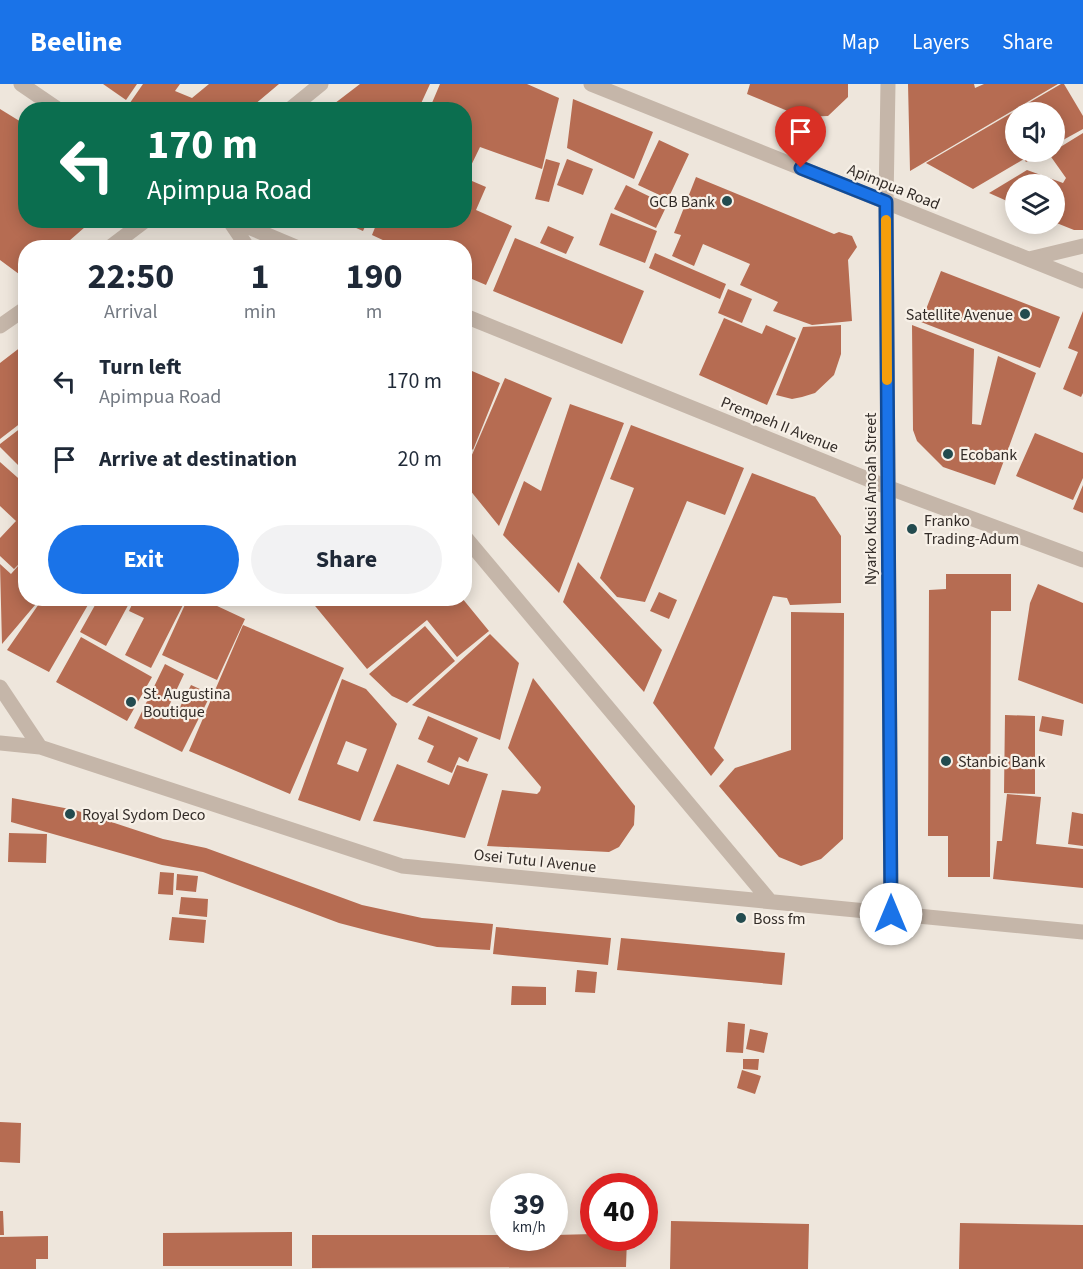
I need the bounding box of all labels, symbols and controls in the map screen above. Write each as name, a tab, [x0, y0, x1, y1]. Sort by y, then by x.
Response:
text: Beeline	[30, 22, 122, 62]
text: Map	[842, 27, 879, 57]
text: Layers	[912, 27, 969, 57]
text: Share	[1002, 27, 1053, 57]
map controls	[1005, 102, 1065, 234]
button: sound	[1005, 102, 1065, 162]
pin	[775, 106, 826, 168]
text: 170 m	[147, 115, 258, 175]
icon: arrive	[784, 115, 817, 148]
icon: left	[48, 126, 126, 204]
street label: Apimpua Road	[844, 158, 943, 215]
text: Apimpua Road	[147, 171, 312, 210]
button: layers	[1005, 174, 1065, 234]
place label: GCB Bank	[649, 191, 715, 213]
marker: GCB Bank	[720, 194, 734, 208]
text: 22:50	[87, 251, 174, 302]
text: 1	[250, 251, 269, 302]
text: 190	[346, 251, 403, 302]
text: Arrival	[104, 298, 158, 326]
text: min	[244, 298, 276, 326]
text: m	[366, 298, 382, 326]
place label: Satellite Avenue	[906, 304, 1013, 326]
marker: Satellite Avenue	[1018, 307, 1032, 321]
text: Turn left	[99, 351, 181, 383]
icon: left	[48, 365, 81, 398]
text: 170 m	[387, 365, 442, 397]
text: Apimpua Road	[99, 383, 221, 411]
street label: Prempeh II Avenue	[717, 391, 842, 459]
street label: Nyarko Kusi Amoah Street	[860, 412, 882, 585]
icon: arrive	[48, 443, 81, 476]
text: Arrive at destination	[99, 443, 297, 475]
text: 20 m	[397, 443, 442, 475]
place label: Ecobank	[960, 444, 1017, 466]
marker: Ecobank	[941, 447, 955, 461]
place label: Franko Trading-Adum	[924, 510, 1019, 550]
marker: Franko Trading-Adum	[905, 522, 919, 536]
button: Exit	[48, 525, 239, 594]
button: Share	[251, 525, 442, 594]
place label: St. Augustina Boutique	[143, 683, 230, 723]
marker: St. Augustina Boutique	[124, 695, 138, 709]
place label: Stanbic Bank	[958, 751, 1046, 773]
marker: Stanbic Bank	[939, 754, 953, 768]
place label: Royal Sydom Deco	[82, 804, 205, 826]
marker: Royal Sydom Deco	[63, 807, 77, 821]
street label: Osei Tutu I Avenue	[473, 844, 597, 878]
position arrow	[859, 882, 923, 946]
place label: Boss fm	[753, 908, 806, 930]
marker: Boss fm	[734, 911, 748, 925]
speed limit sign: 40	[580, 1173, 658, 1251]
text: 39	[513, 1183, 545, 1226]
text: km/h	[512, 1217, 546, 1238]

